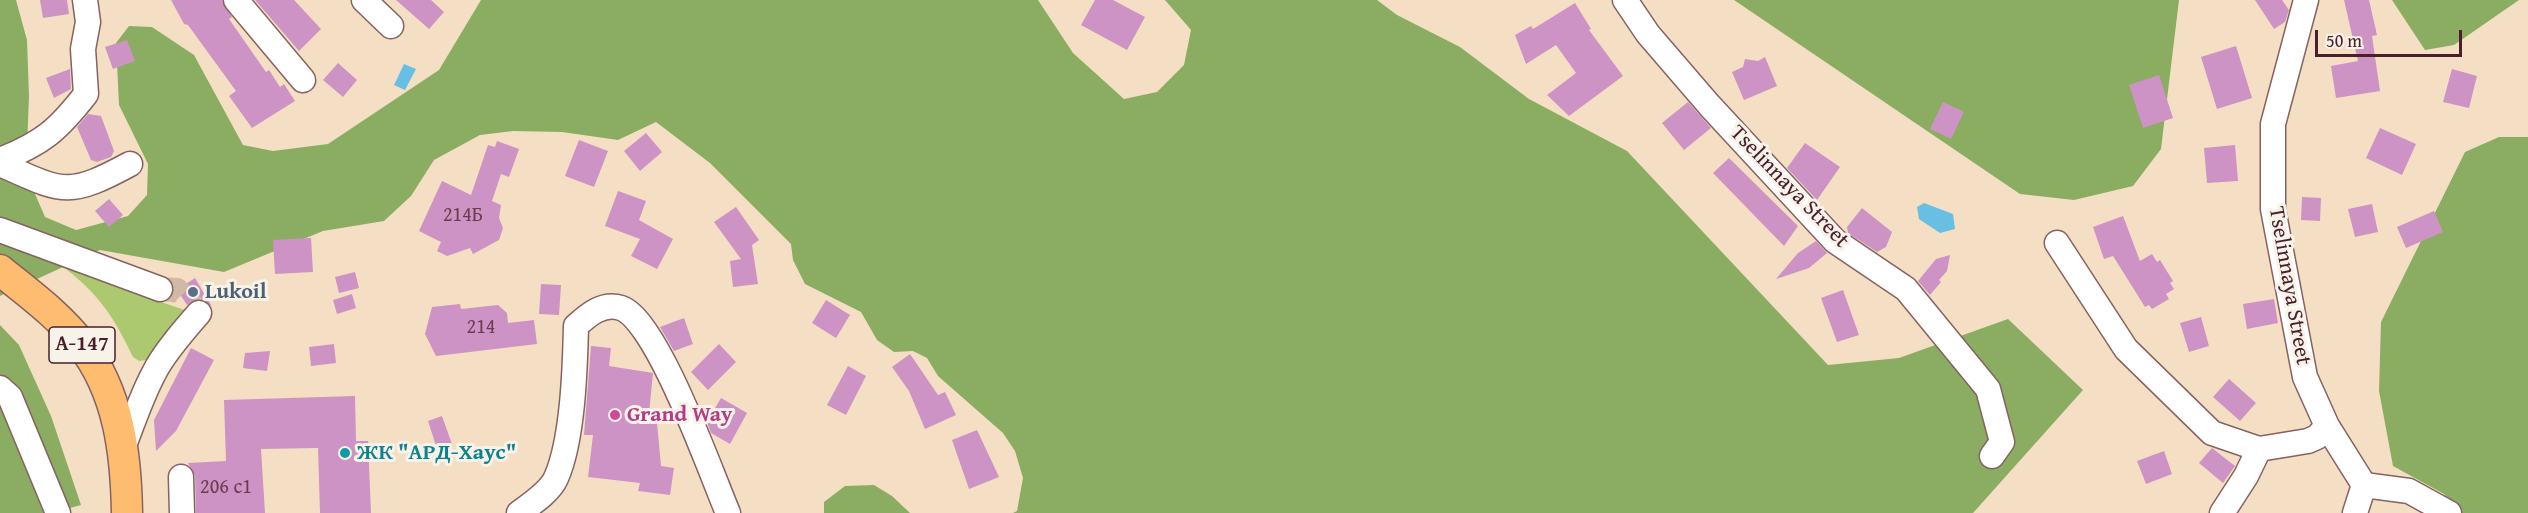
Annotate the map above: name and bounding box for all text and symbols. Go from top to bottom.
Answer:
scale bar [2318,18,2465,56]
text: 50 m [2326,27,2362,54]
street label: Tselinnaya Street [1724,120,1854,254]
house number: 214Б [443,204,483,228]
street label: Tselinnaya Street [2262,205,2316,367]
place label: Lukoil [205,279,266,305]
marker: Lukoil [186,285,200,299]
house number: 214 [467,316,495,340]
road number: А-147 [49,327,115,363]
place label: Grand Way [627,402,732,428]
marker: Grand Way [608,408,622,422]
place label: ЖК "АРД-Хаус" [357,440,516,466]
marker: ЖК "АРД-Хаус" [338,446,352,460]
house number: 206 с1 [200,476,252,500]

